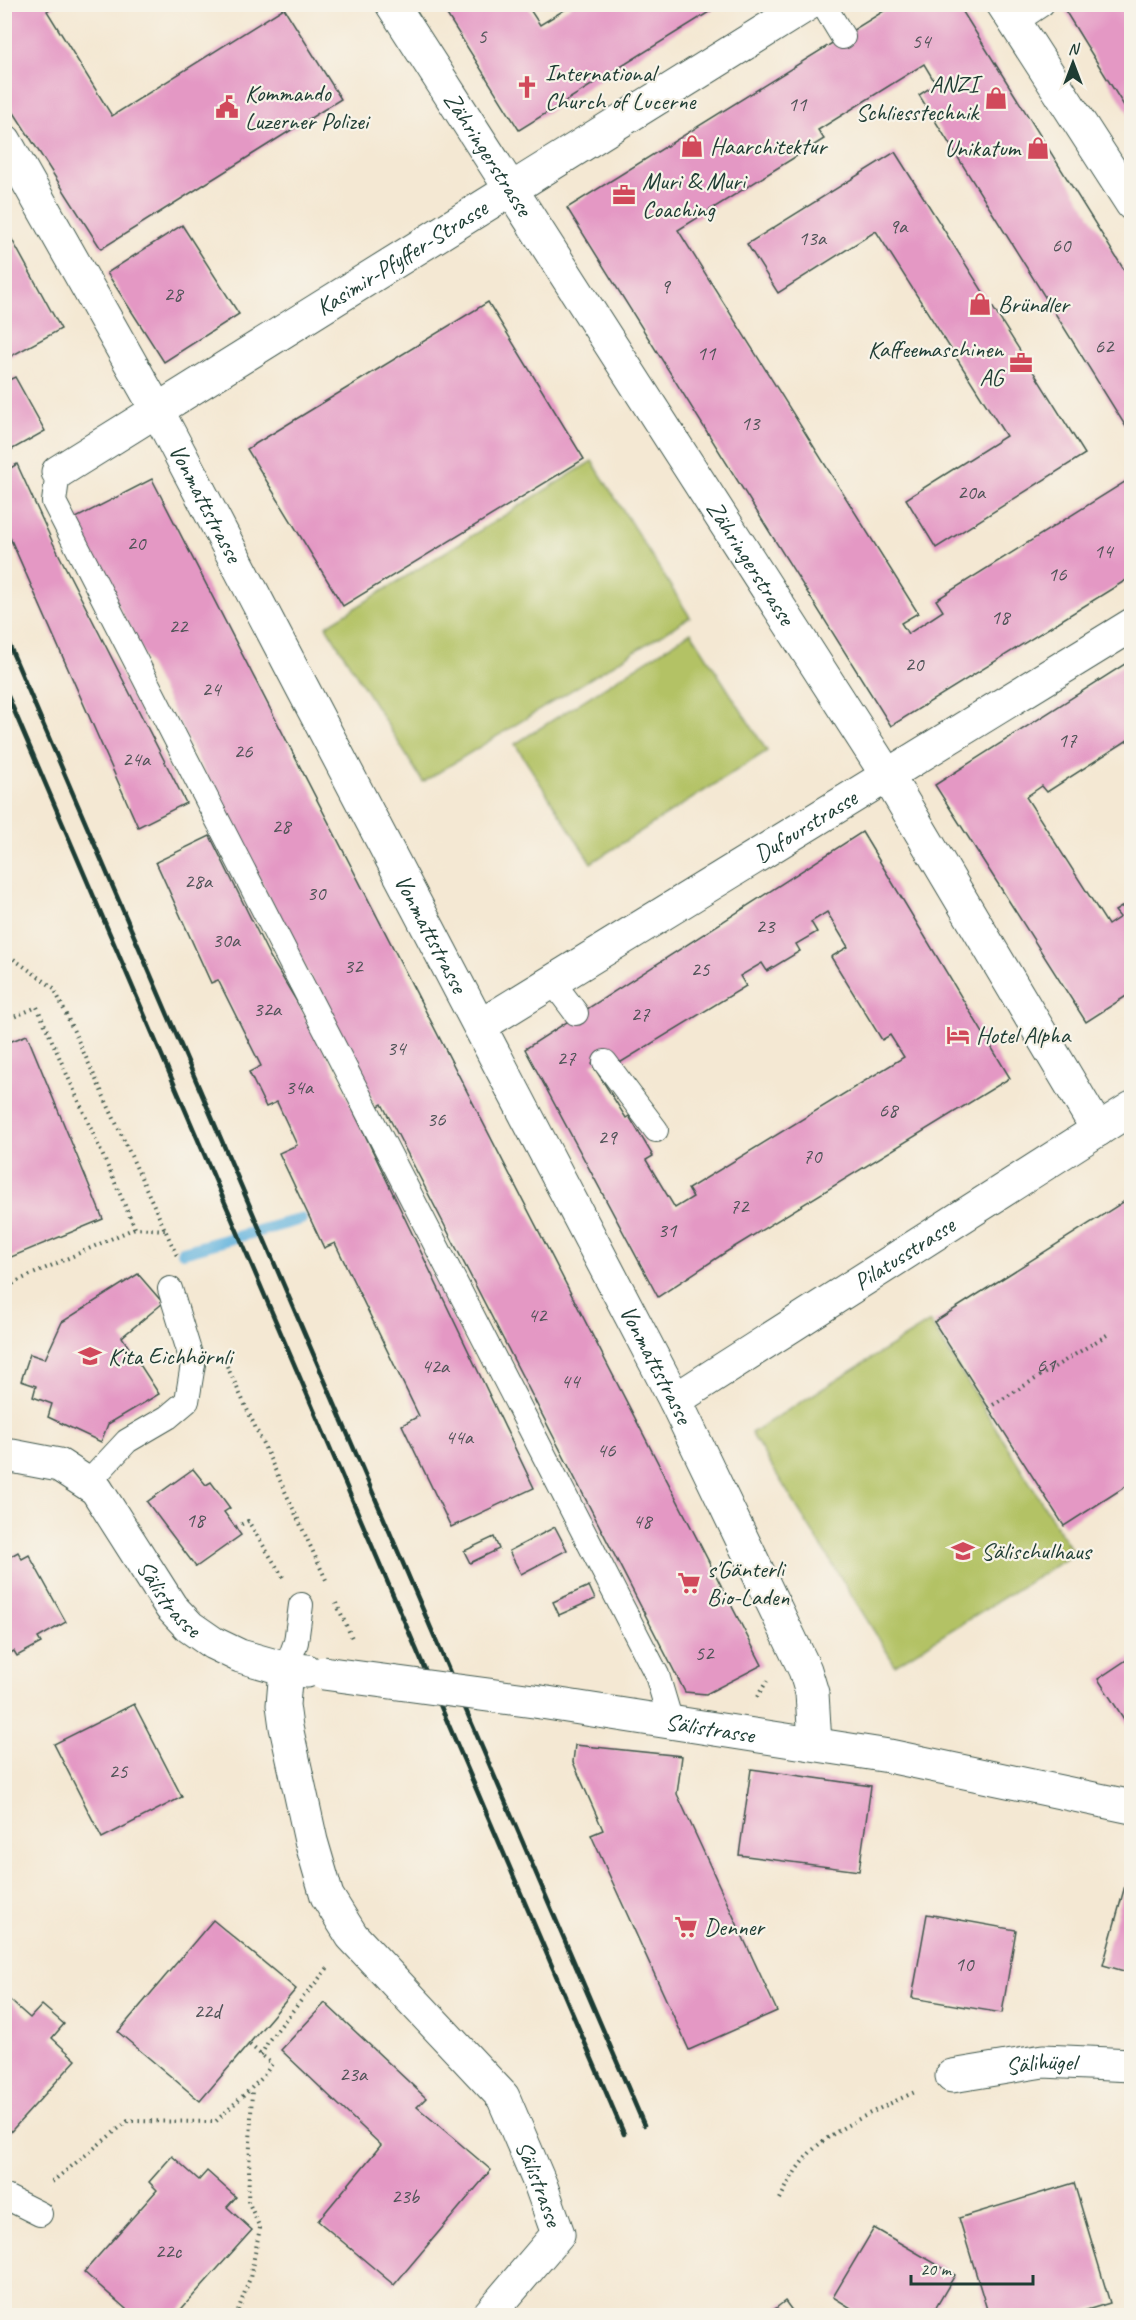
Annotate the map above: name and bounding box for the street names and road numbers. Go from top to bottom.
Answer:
street label: Zähringerstrasse [437,86,540,223]
street label: Kasimir-Pfyffer-Strasse [310,192,495,322]
street label: Vonmattstrasse [162,439,250,569]
street label: Zähringerstrasse [700,495,803,632]
street label: Dufourstrasse [748,782,864,869]
street label: Vonmattstrasse [388,869,475,1000]
street label: Pilatusstrasse [848,1209,962,1297]
street label: Vonmattstrasse [613,1300,700,1430]
street label: Sälistrasse [130,1554,208,1646]
street label: Sälistrasse [664,1707,759,1750]
street label: Sälihügel [1003,2045,1081,2082]
street label: Sälistrasse [508,2136,570,2232]

